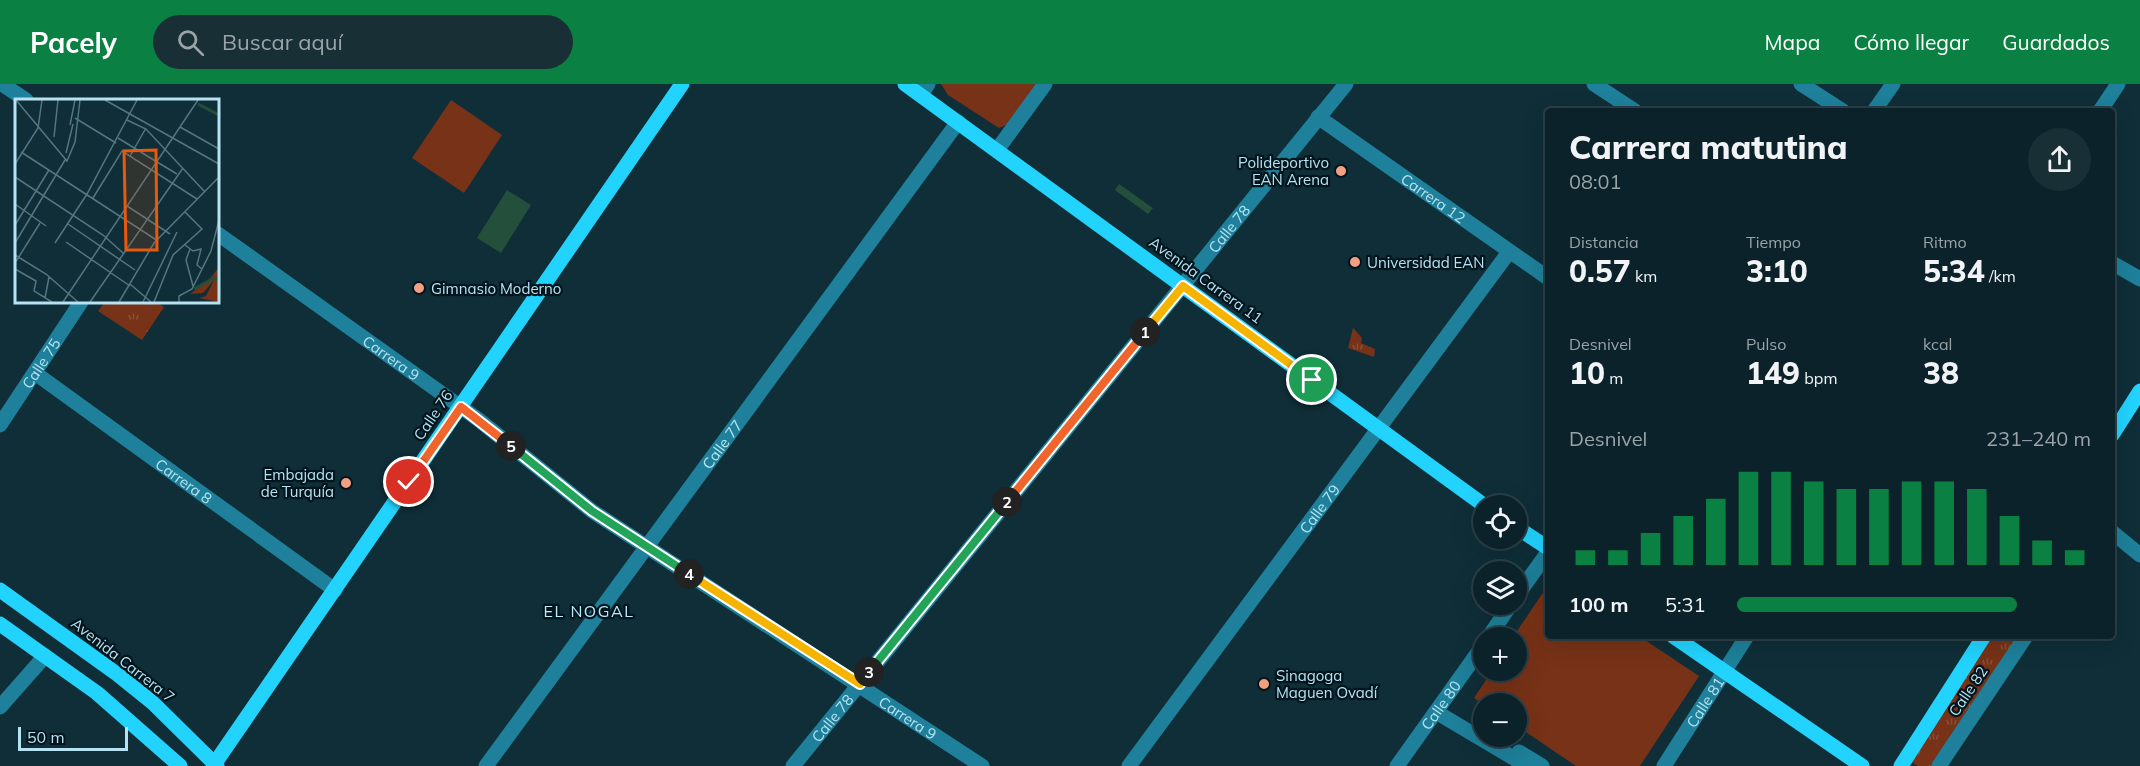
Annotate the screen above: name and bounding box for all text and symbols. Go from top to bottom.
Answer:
search box [153,15,573,69]
text: Pacely [30,25,117,60]
icon: search [174,26,207,59]
text: Buscar aquí [222,28,343,56]
text: Mapa [1765,29,1820,55]
text: Cómo llegar [1853,29,1969,55]
text: Guardados [2002,29,2110,55]
inset map [15,99,219,303]
text: Carrera matutina [1569,126,1848,167]
button: share [2028,128,2091,191]
place label: Polideportivo EAN Arena [1238,153,1329,189]
marker: Polideportivo EAN Arena [1334,164,1348,178]
street label: Carrera 12 [1398,169,1469,227]
text: 08:01 [1569,169,1622,194]
street label: Calle 78 [1204,201,1254,256]
text: Distancia [1569,232,1639,252]
text: Tiempo [1746,232,1801,252]
text: Ritmo [1923,232,1967,252]
street label: Avenida Carrera 11 [1146,233,1266,327]
text: 0.57 [1569,252,1631,290]
text: 3:10 [1746,252,1808,290]
text: 5:34 [1923,252,1985,290]
place label: Universidad EAN [1367,253,1484,272]
marker: Universidad EAN [1348,255,1362,269]
text: km [1631,266,1657,286]
text: /km [1985,266,2016,286]
place label: Gimnasio Moderno [431,279,561,298]
marker: Gimnasio Moderno [412,281,426,295]
pin: 1 [1130,317,1160,347]
text: 1 [1140,322,1150,342]
street label: Carrera 9 [359,331,424,384]
street label: Calle 75 [17,334,64,392]
text: Desnivel [1569,334,1632,354]
text: Pulso [1746,334,1786,354]
text: kcal [1923,334,1952,354]
pin [1286,354,1337,405]
text: 10 [1569,354,1605,392]
text: 149 [1746,354,1800,392]
text: 38 [1923,354,1959,392]
icon: arrive [1295,363,1328,396]
text: m [1605,368,1623,388]
text: bpm [1800,368,1837,388]
street label: Calle 76 [409,386,457,444]
street label: Calle 77 [698,416,746,473]
text: Desnivel [1569,426,1647,451]
text: 231–240 m [1986,426,2091,451]
pin: 5 [496,431,526,461]
text: 5 [506,436,516,456]
street label: Carrera 8 [152,454,216,508]
pin [383,456,434,507]
place label: Embajada de Turquía [261,465,334,501]
icon: check [392,465,425,498]
marker: Embajada de Turquía [339,476,353,490]
street label: Calle 79 [1295,480,1344,537]
pin: 2 [992,487,1022,517]
text: 2 [1002,492,1012,512]
map controls [1473,495,1527,747]
button: locate [1473,495,1527,549]
pin: 4 [674,559,704,589]
button: layers [1473,561,1527,615]
text: 4 [684,564,694,584]
text: 100 m [1569,592,1628,617]
text: 5:31 [1665,592,1706,617]
district label: EL NOGAL [544,601,634,621]
street label: Avenida Carrera 7 [67,614,179,706]
button: + [1473,627,1527,681]
pin: 3 [854,657,884,687]
text: 3 [864,662,874,682]
street label: Calle 82 [1944,662,1992,720]
place label: Sinagoga Maguen Ovadí [1276,666,1379,702]
street label: Calle 81 [1682,673,1728,731]
street label: Calle 80 [1416,676,1465,733]
marker: Sinagoga Maguen Ovadí [1257,677,1271,691]
street label: Calle 78 [807,690,857,746]
street label: Carrera 9 [875,692,940,743]
button: − [1473,693,1527,747]
scale bar [18,724,128,752]
text: 50 m [27,727,64,747]

